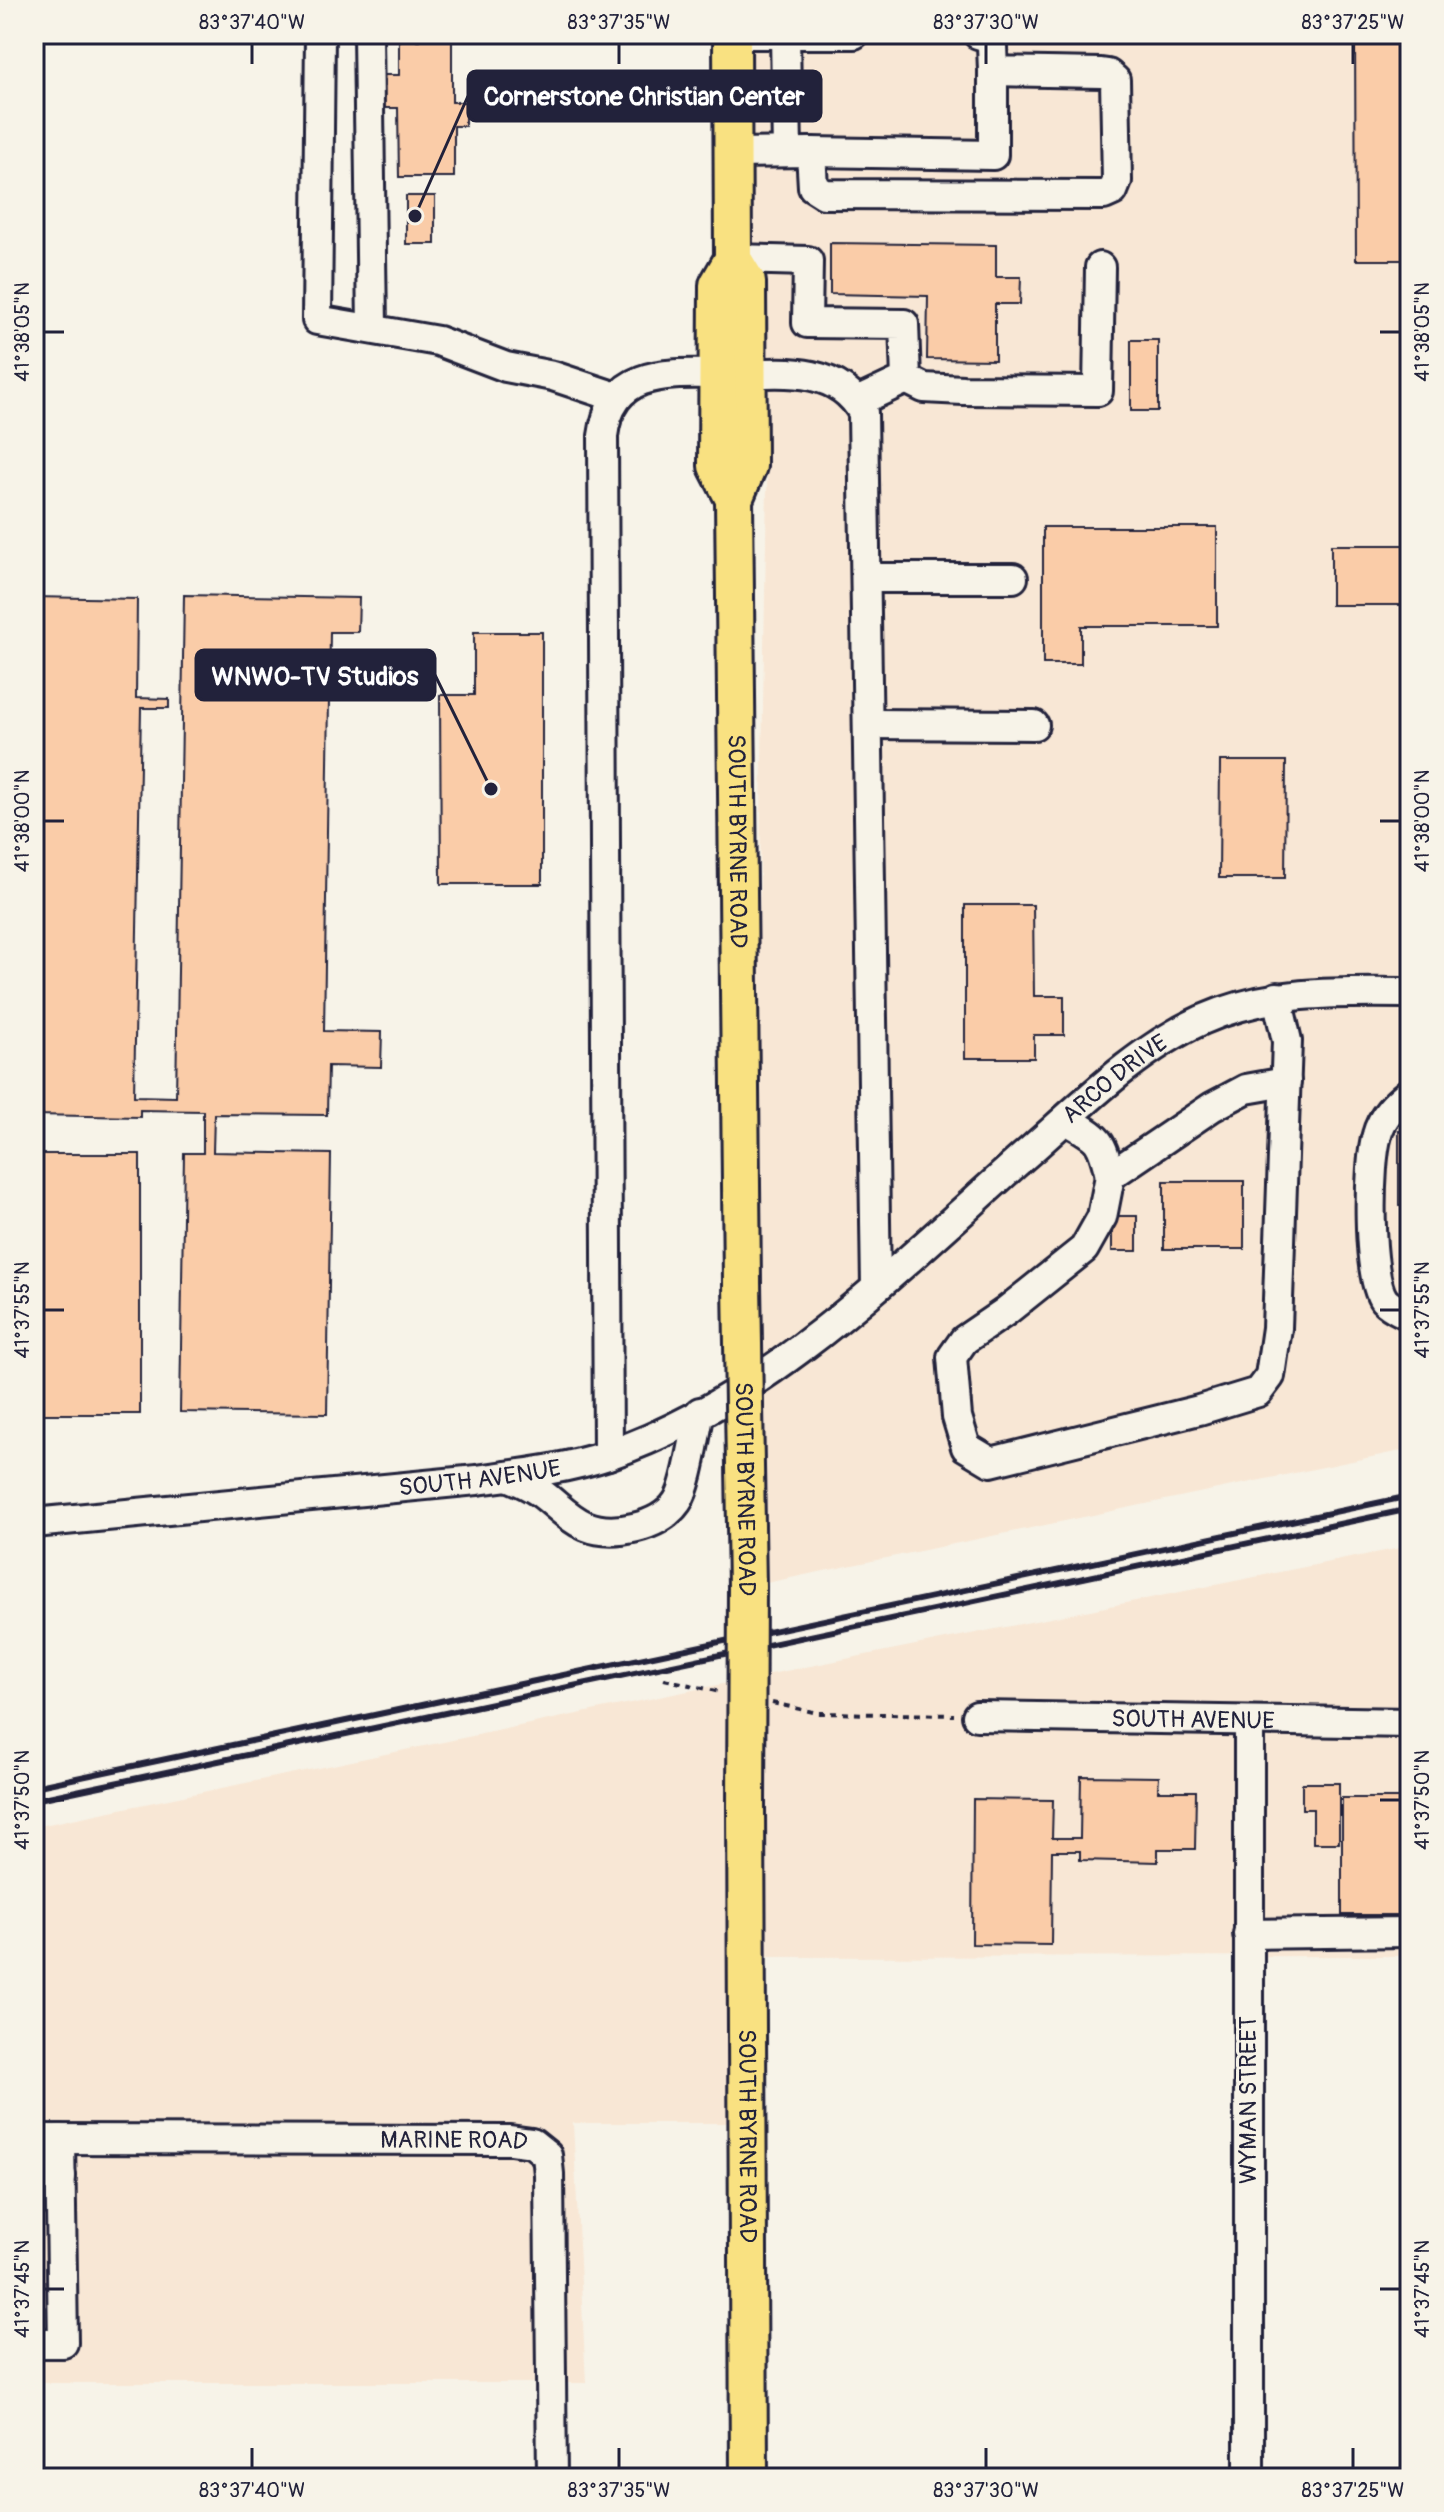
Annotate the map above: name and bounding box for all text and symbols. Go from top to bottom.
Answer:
text: 83°37'40"W [199,10,305,35]
text: 83°37'35"W [568,10,670,35]
text: 83°37'30"W [933,10,1039,35]
text: 83°37'25"W [1302,10,1404,35]
callout: Cornerstone Christian Center [468,71,821,121]
text: Cornerstone Christian Center [484,81,805,113]
text: 41°38'05"N [10,282,35,382]
text: 41°38'05"N [1410,282,1435,382]
callout: WNWO-TV Studios [196,650,435,700]
text: WNWO-TV Studios [212,661,419,693]
street label: SOUTH BYRNE ROAD [721,734,753,948]
text: 41°38'00"N [10,770,35,872]
text: 41°38'00"N [1410,770,1435,872]
street label: ARCO DRIVE [1056,1028,1173,1130]
text: 41°37'55"N [10,1261,35,1359]
text: 41°37'55"N [1410,1261,1435,1359]
street label: SOUTH BYRNE ROAD [729,1382,761,1596]
street label: SOUTH AVENUE [397,1454,563,1503]
street label: SOUTH AVENUE [1111,1704,1275,1736]
text: 41°37'50"N [10,1750,35,1850]
text: 41°37'50"N [1410,1750,1435,1850]
street label: WYMAN STREET [1234,2016,1263,2184]
street label: SOUTH BYRNE ROAD [732,2029,762,2243]
street label: MARINE ROAD [380,2126,529,2157]
text: 41°37'45"N [10,2240,35,2338]
text: 41°37'45"N [1410,2240,1435,2338]
text: 83°37'40"W [199,2478,305,2503]
text: 83°37'35"W [568,2478,670,2503]
text: 83°37'30"W [933,2478,1039,2503]
text: 83°37'25"W [1302,2478,1404,2503]

